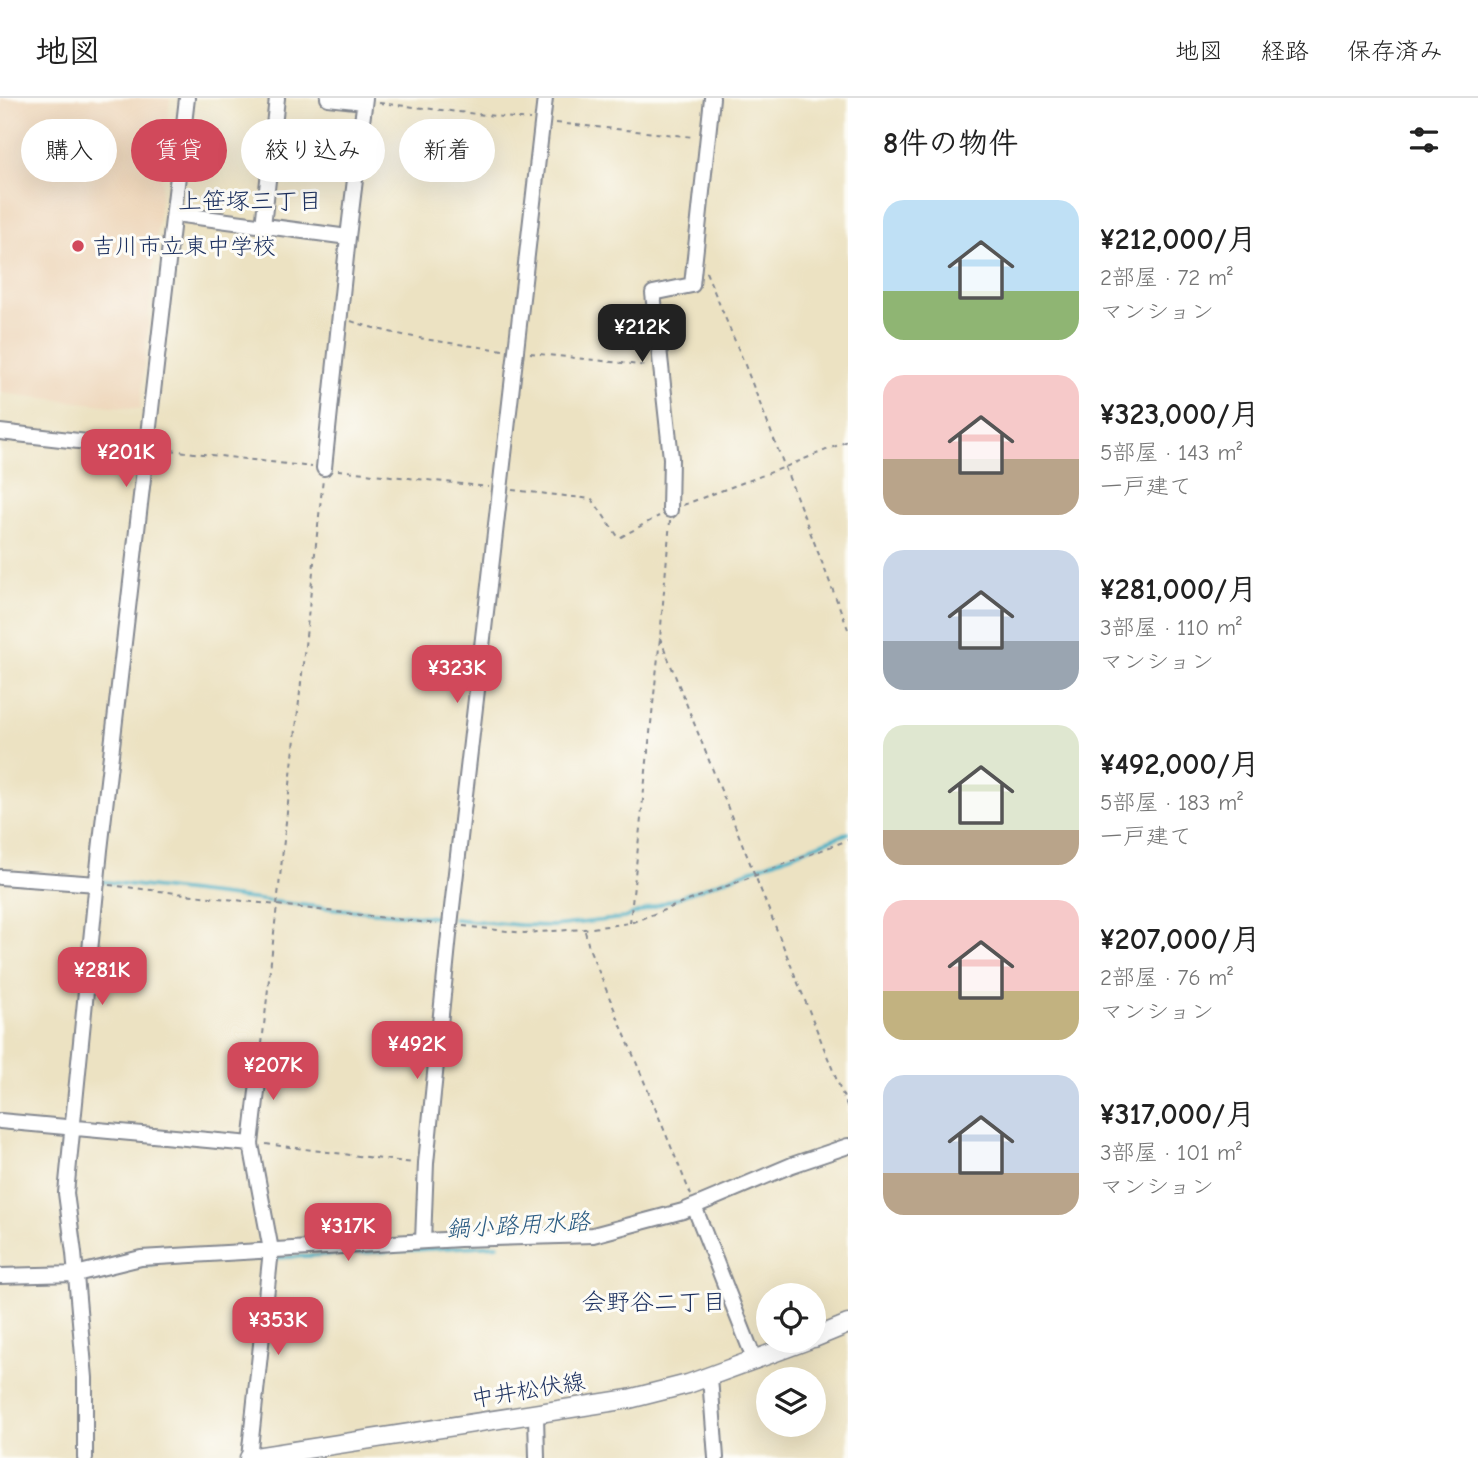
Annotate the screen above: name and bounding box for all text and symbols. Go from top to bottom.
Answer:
text: 地図 [35,32,101,70]
text: 地図 [1175,37,1223,65]
text: 経路 [1261,37,1309,65]
text: 保存済み [1347,37,1443,65]
chip: 購入 [21,119,117,182]
chip: 賃貸 [131,119,227,182]
chip: 絞り込み [241,119,385,182]
chip: 新着 [399,119,495,182]
icon: filters [1405,121,1443,159]
text: 8件の物件 [883,126,1018,161]
district label: 上笹塚三丁目 [178,187,322,215]
text: ¥212,000/月 [1100,222,1257,257]
icon: home [939,228,1023,312]
place label: 吉川市立東中学校 [92,233,276,260]
marker: 吉川市立東中学校 [70,238,86,254]
text: 2部屋 · 72 m² [1100,264,1233,291]
text: マンション [1100,298,1214,325]
pin: ¥212K [593,304,691,364]
text: ¥212K [614,313,670,340]
text: ¥323,000/月 [1100,397,1260,432]
icon: home [939,403,1023,487]
pin: ¥201K [77,430,175,489]
text: ¥201K [97,438,155,465]
text: 5部屋 · 143 m² [1100,439,1242,466]
text: 一戸建て [1100,473,1192,500]
text: ¥281,000/月 [1100,572,1257,607]
icon: home [939,578,1023,662]
text: 3部屋 · 110 m² [1100,614,1242,641]
pin: ¥323K [408,646,506,705]
text: マンション [1100,648,1214,675]
text: ¥323K [428,654,486,681]
text: ¥492,000/月 [1100,747,1260,782]
icon: home [939,753,1023,837]
text: 5部屋 · 183 m² [1100,789,1243,816]
text: 一戸建て [1100,823,1192,850]
text: ¥207,000/月 [1100,922,1261,957]
icon: home [939,928,1023,1012]
pin: ¥281K [53,948,151,1007]
text: ¥281K [74,956,130,983]
text: 2部屋 · 76 m² [1100,964,1233,991]
text: マンション [1100,998,1214,1025]
pin: ¥492K [368,1021,466,1081]
text: ¥492K [388,1030,446,1057]
pin: ¥207K [224,1042,322,1102]
text: ¥207K [243,1051,303,1078]
text: ¥317,000/月 [1100,1097,1255,1132]
icon: home [939,1103,1023,1187]
text: 3部屋 · 101 m² [1100,1139,1242,1166]
text: マンション [1100,1173,1214,1200]
pin: ¥317K [299,1204,397,1263]
water label: 鍋小路用水路 [445,1207,593,1243]
text: ¥317K [321,1212,376,1239]
map controls [756,1283,826,1437]
button: locate [756,1283,826,1353]
district label: 会野谷二丁目 [582,1288,726,1316]
pin: ¥353K [229,1298,327,1357]
text: ¥353K [248,1306,308,1333]
button: layers [756,1367,826,1437]
street label: 中井松伏線 [469,1368,587,1412]

